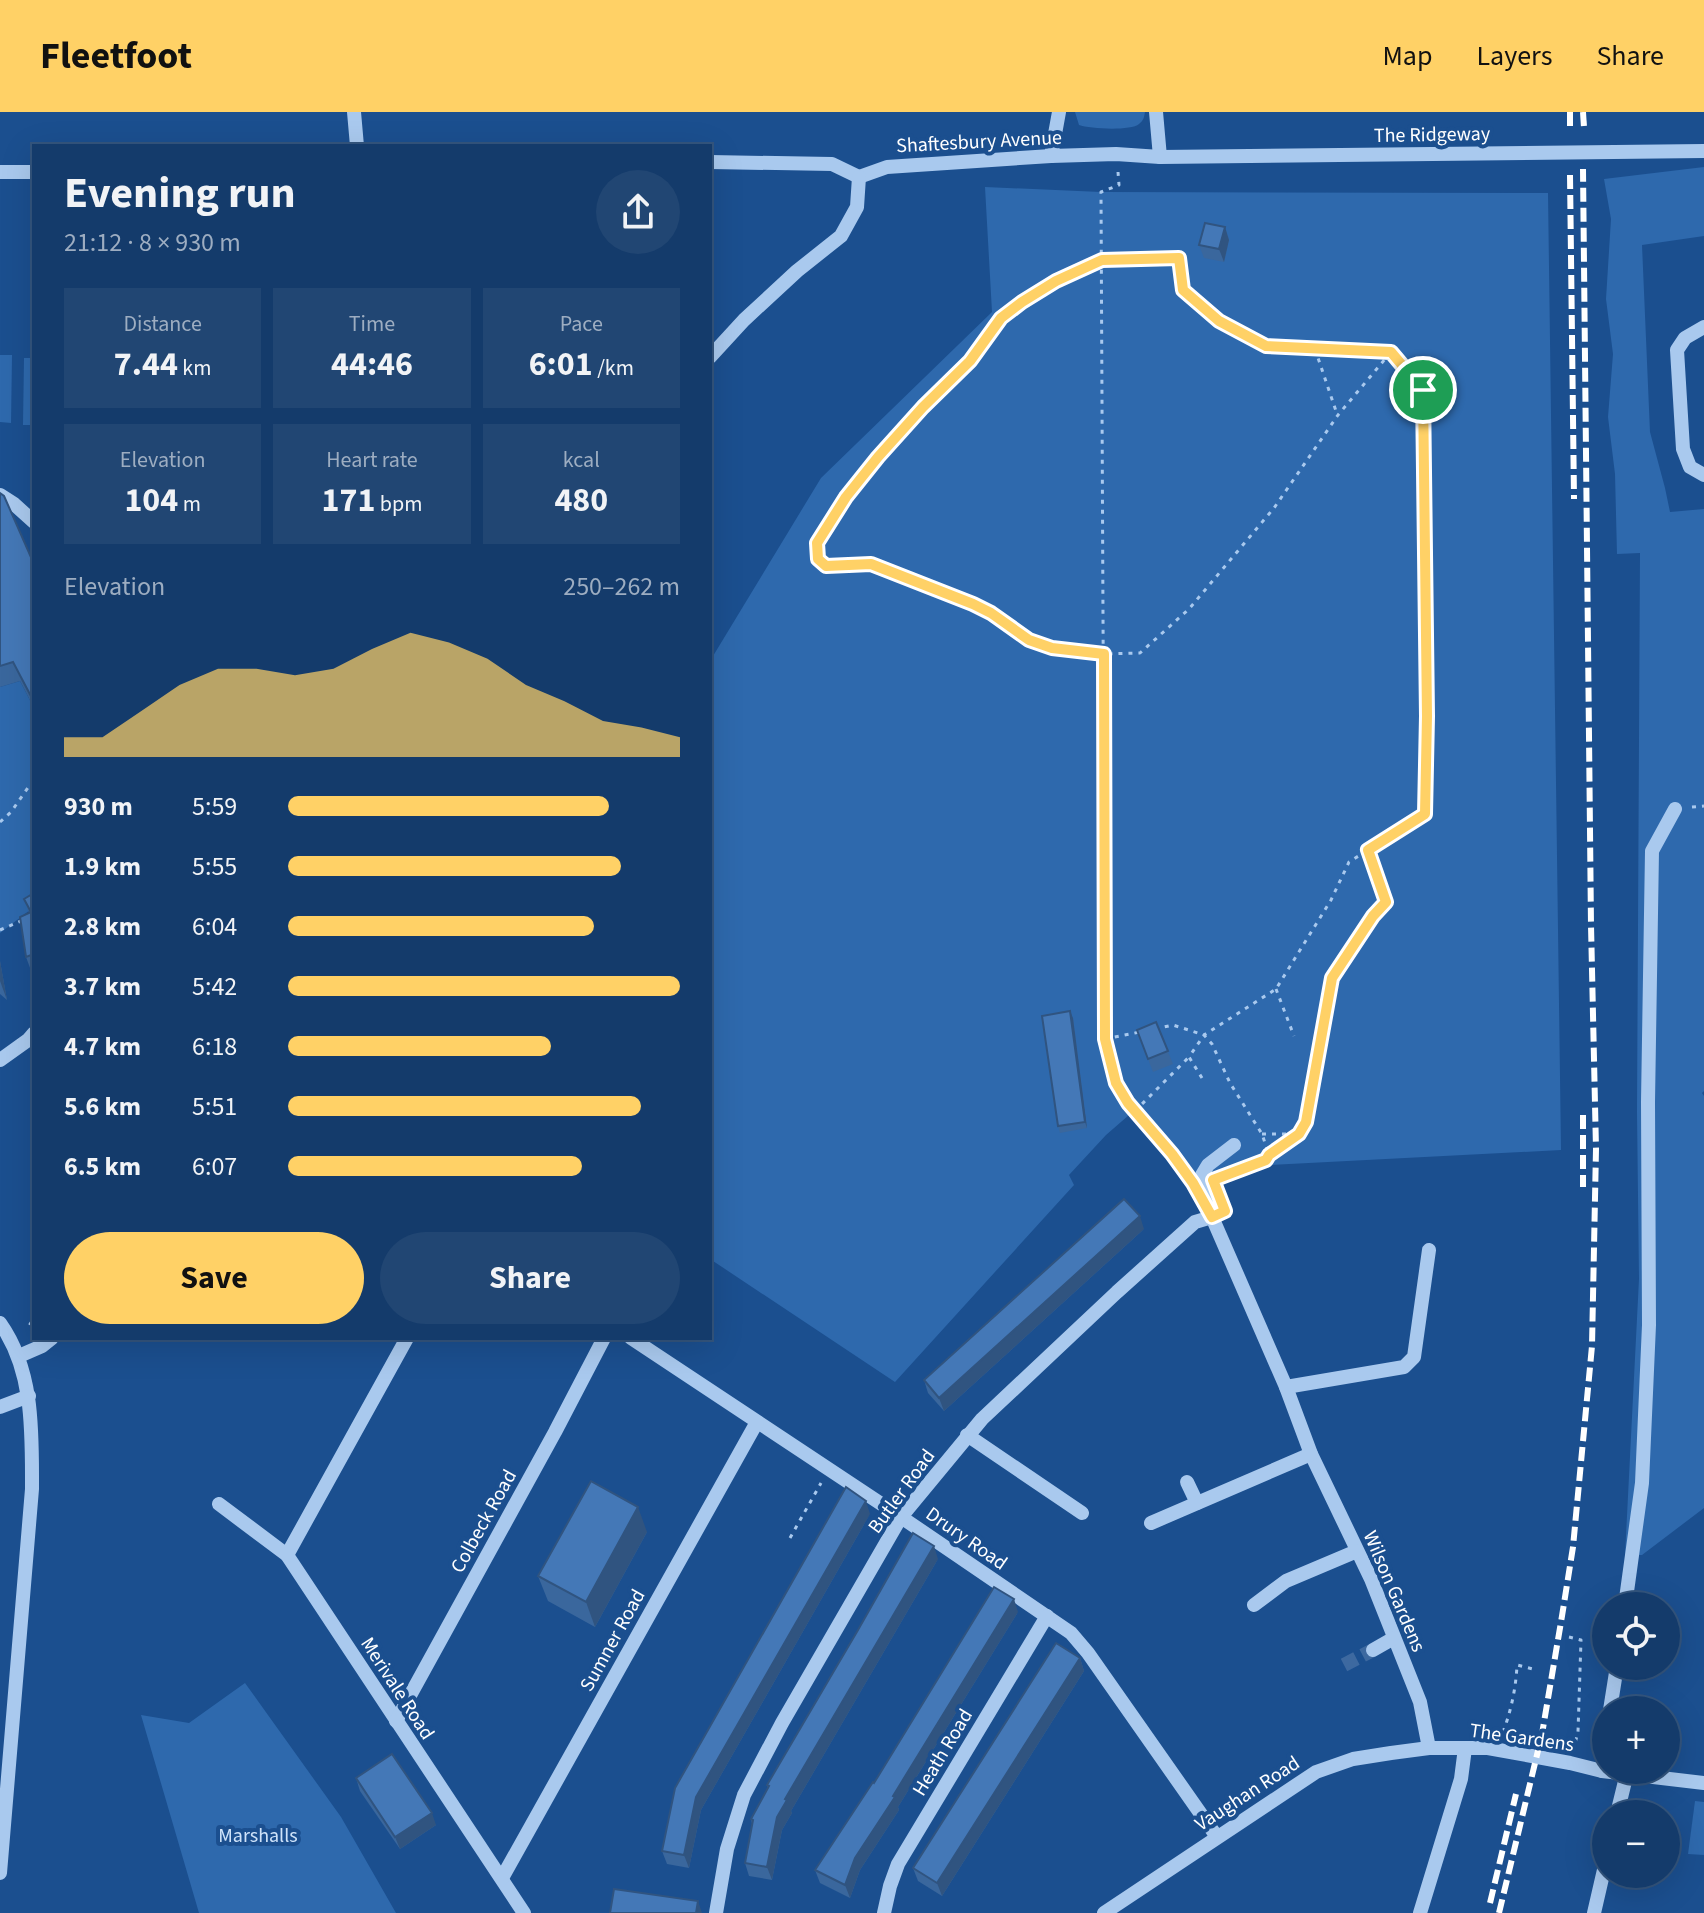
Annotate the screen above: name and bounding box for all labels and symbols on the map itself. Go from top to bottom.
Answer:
street label: The Ridgeway [1374,120,1491,150]
street label: Shaftesbury Avenue [895,124,1063,160]
pin [1389,356,1457,424]
street label: Butler Road [862,1444,942,1540]
street label: Colbeck Road [444,1465,524,1578]
street label: Drury Road [920,1500,1013,1577]
street label: Wilson Gardens [1356,1526,1432,1656]
street label: Sumner Road [573,1584,652,1697]
street label: Merivale Road [353,1632,441,1745]
street label: Heath Road [906,1704,980,1801]
street label: The Gardens [1468,1717,1576,1759]
street label: Vaughan Road [1190,1749,1305,1838]
park label: Marshalls [218,1822,298,1850]

